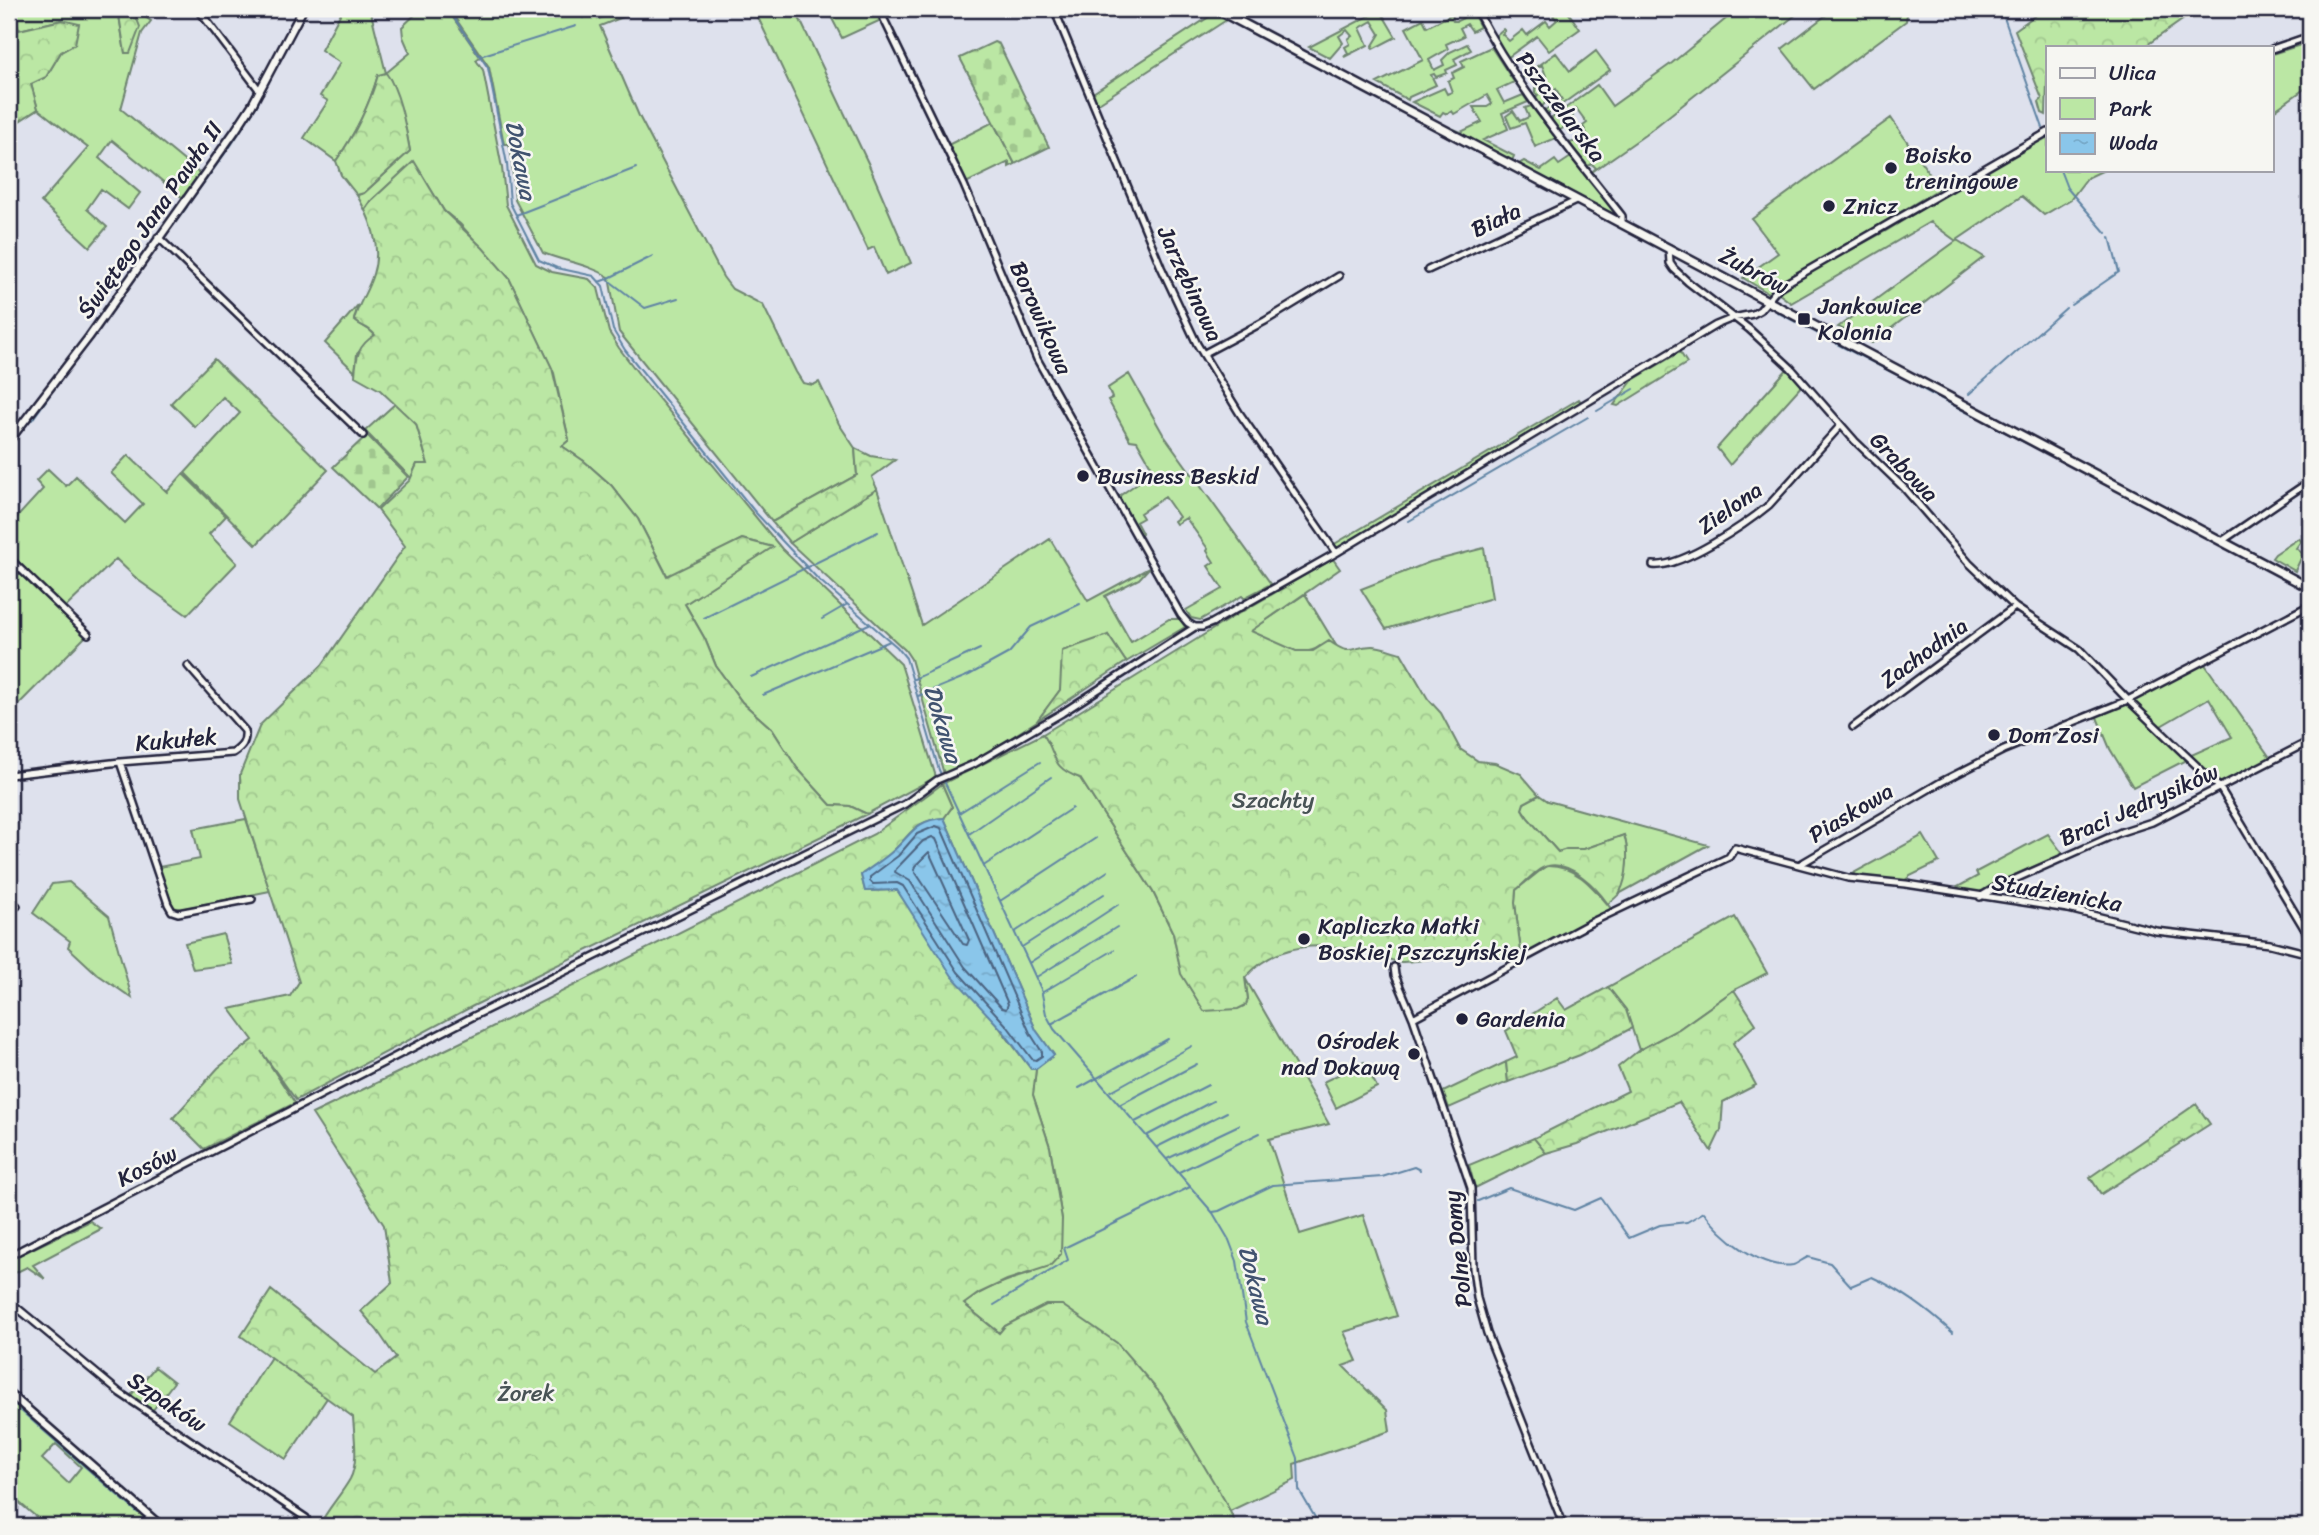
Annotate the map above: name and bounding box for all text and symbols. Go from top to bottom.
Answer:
street label: Pszczelarska [1505,42,1617,172]
legend [2046,46,2274,172]
text: Ulica [2109,54,2156,92]
text: Park [2109,90,2152,128]
street label: Świętego Jana Pawła II [66,112,234,328]
water label: Dokawa [493,117,550,205]
text: Woda [2109,124,2158,162]
place label: Boisko treningowe [1905,135,2018,202]
marker: Boisko treningowe [1883,160,1899,176]
place label: Znicz [1843,186,1898,227]
street label: Biała [1464,190,1528,249]
marker: Znicz [1821,198,1837,214]
street label: Jarzębinowa [1145,218,1235,349]
street label: Żubrów [1711,235,1797,307]
street label: Borowikowa [998,254,1084,382]
place label: Jankowice Kolonia [1817,286,1922,353]
marker: Jankowice Kolonia [1796,311,1812,327]
street label: Grabowa [1859,422,1949,513]
place label: Business Beskid [1097,456,1260,497]
marker: Business Beskid [1075,468,1091,484]
street label: Zielona [1689,470,1771,546]
street label: Zachodnia [1871,607,1977,699]
water label: Dokawa [911,680,975,770]
place label: Dom Zosi [2008,715,2100,756]
street label: Kukułek [134,716,218,764]
marker: Dom Zosi [1986,727,2002,743]
street label: Braci Jędrysików [2053,751,2226,858]
street label: Piaskowa [1800,771,1902,855]
park label: Szachty [1232,780,1314,821]
street label: Studzienicka [1989,861,2126,925]
place label: Kapliczka Matki Boskiej Pszczyńskiej [1318,906,1527,973]
marker: Kapliczka Matki Boskiej Pszczyńskiej [1296,931,1312,947]
place label: Gardenia [1476,999,1566,1040]
marker: Gardenia [1454,1011,1470,1027]
place label: Ośrodek nad Dokawą [1281,1021,1400,1088]
marker: Ośrodek nad Dokawą [1406,1046,1422,1062]
street label: Kosów [109,1133,185,1199]
street label: Polne Domy [1431,1189,1485,1309]
water label: Dokawa [1226,1241,1287,1331]
street label: Szpaków [119,1360,216,1444]
park label: Żorek [497,1373,555,1414]

